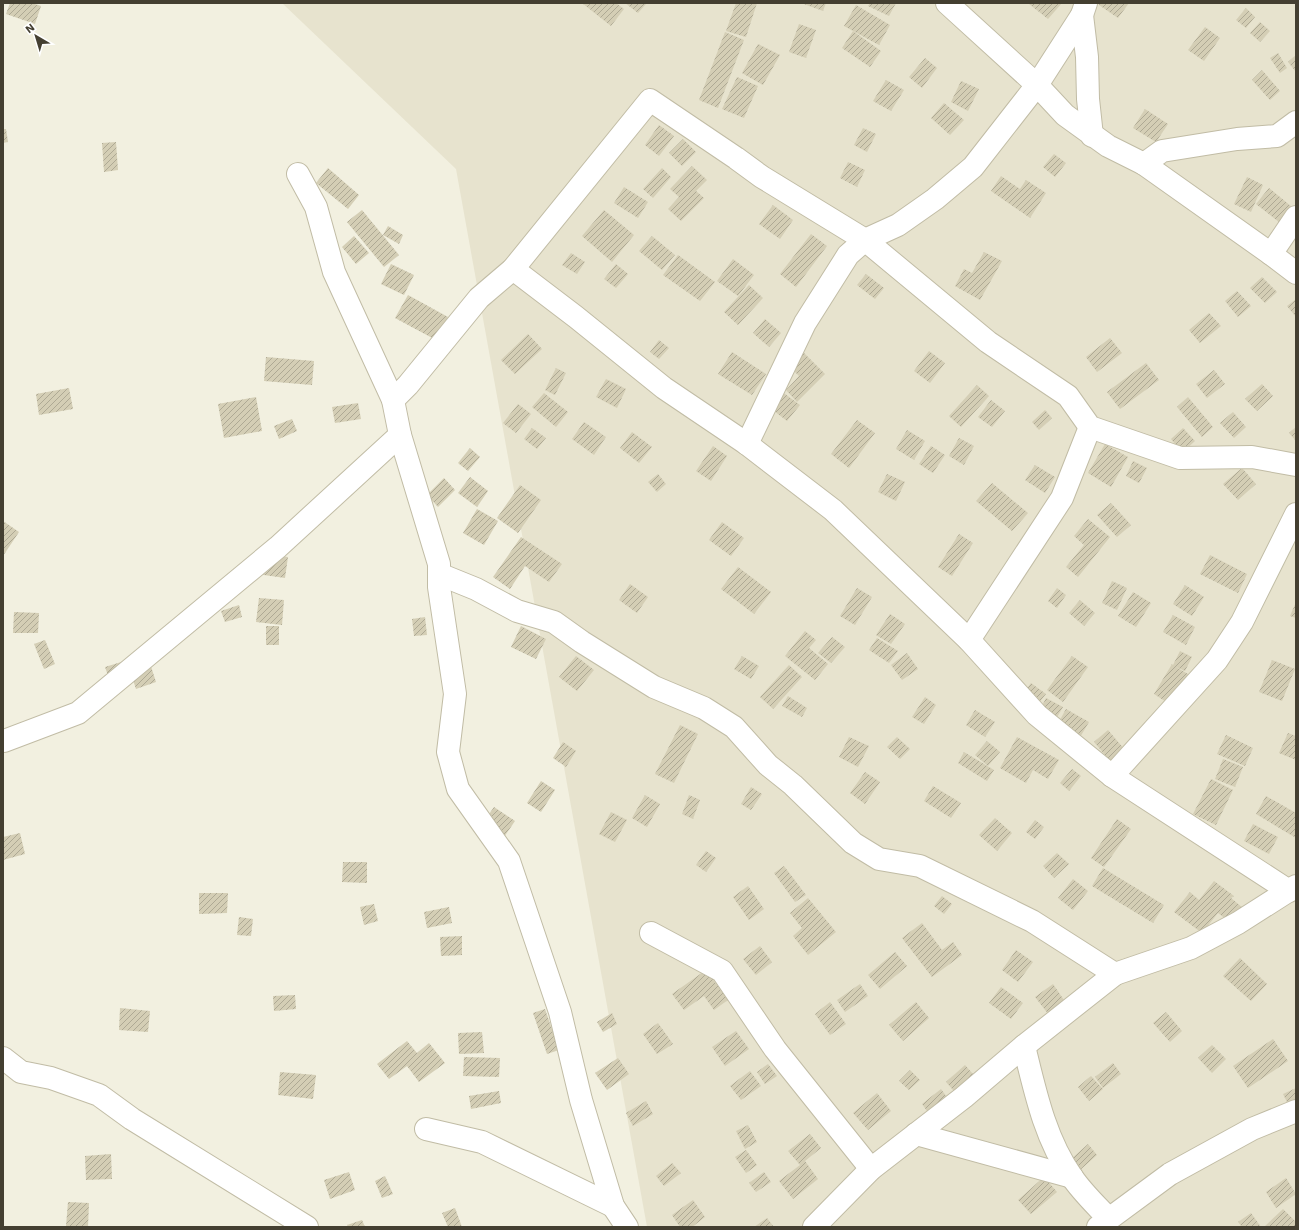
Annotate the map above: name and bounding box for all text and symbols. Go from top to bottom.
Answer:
north arrow [16,16,56,56]
text: N [23,21,37,36]

